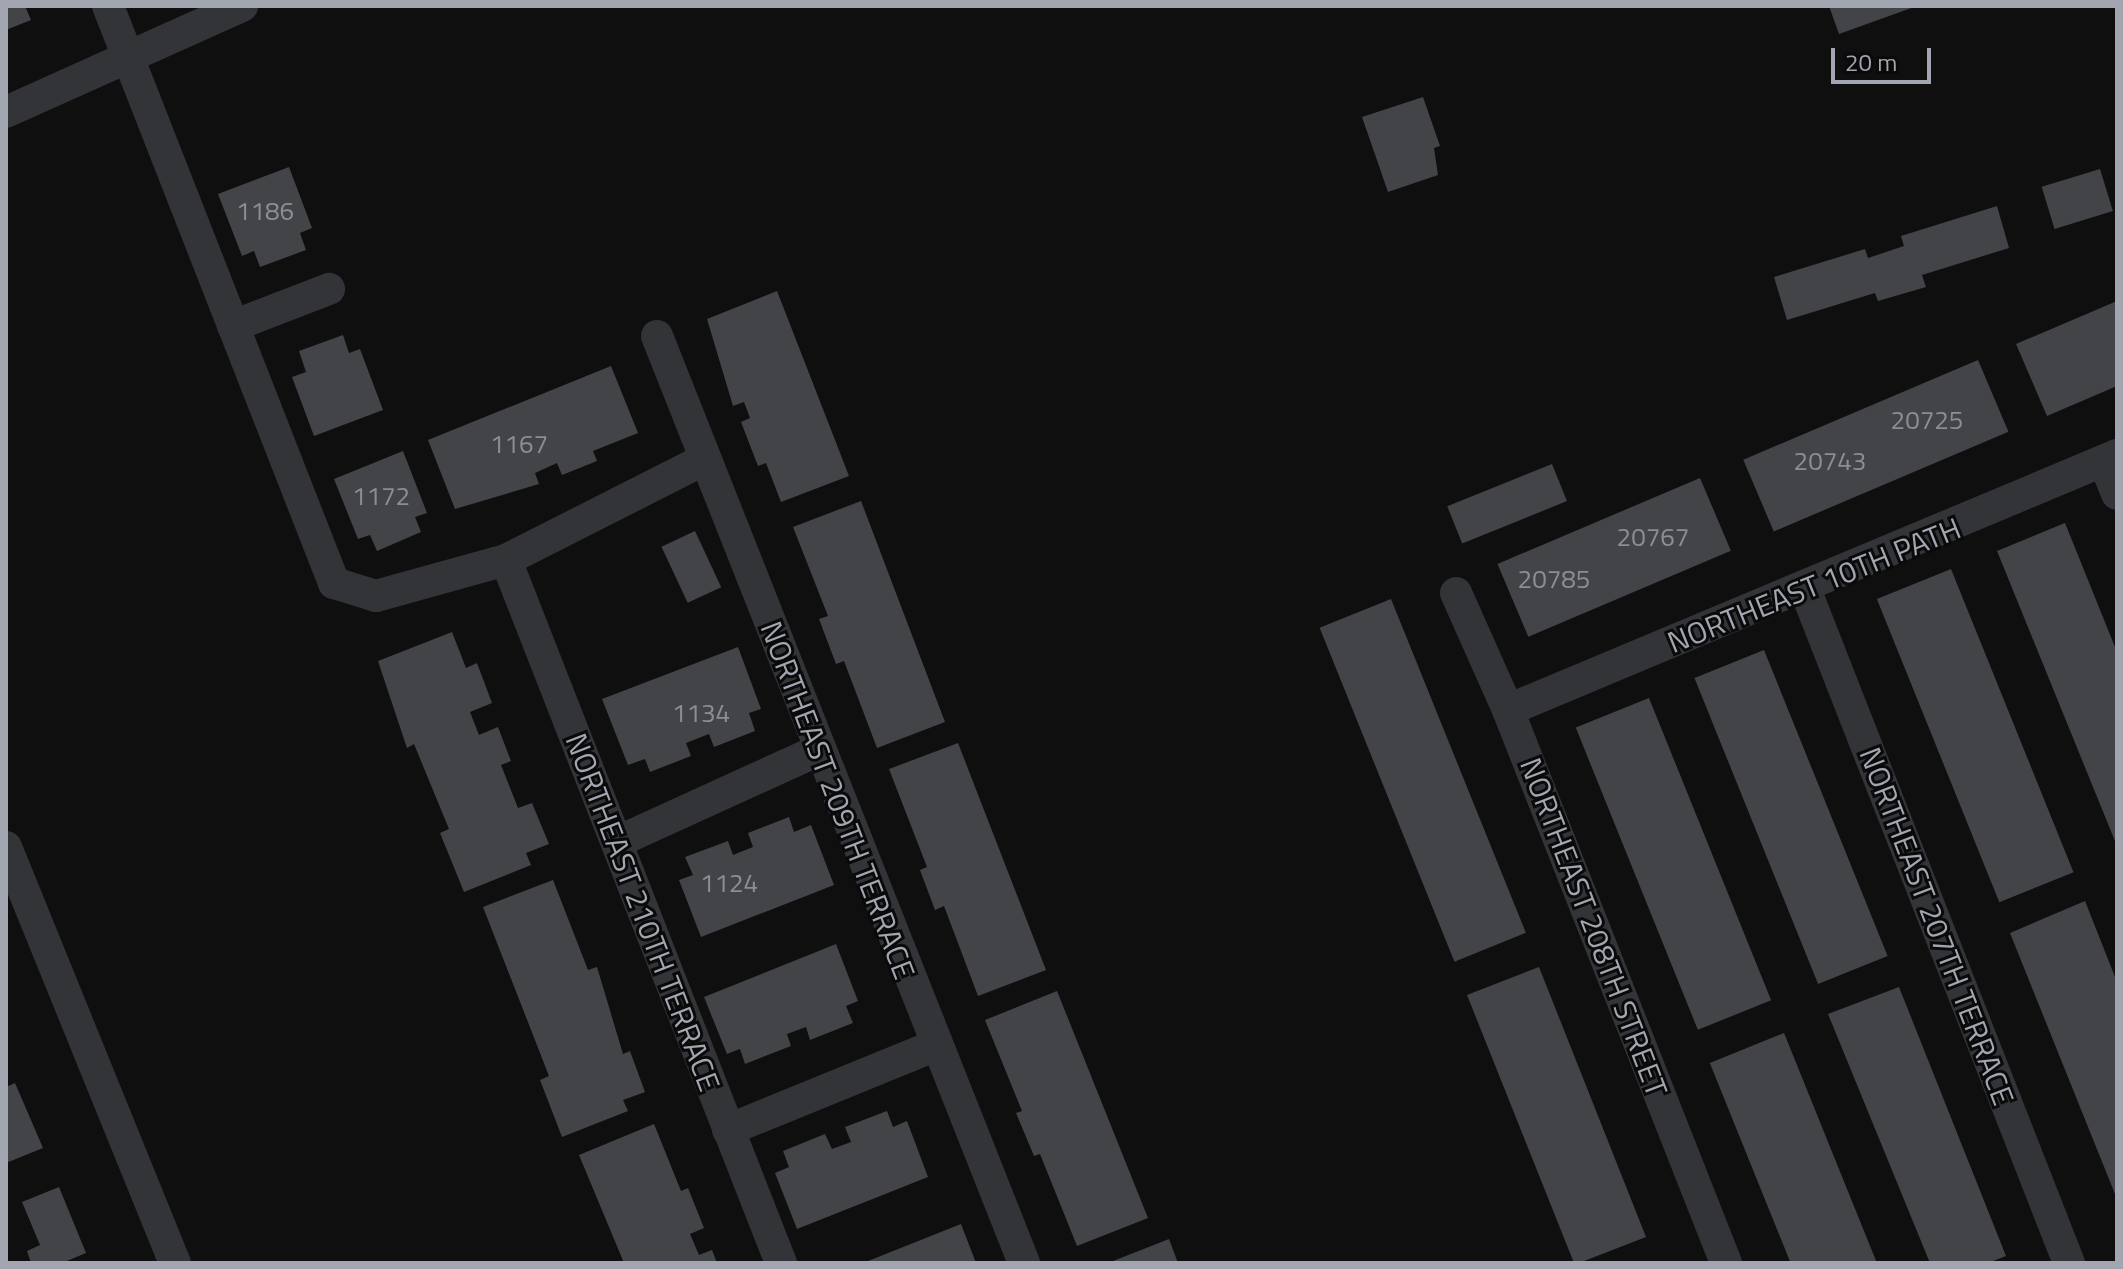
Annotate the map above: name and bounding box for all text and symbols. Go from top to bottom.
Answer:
scale bar [1835,32,1935,82]
text: 20 m [1845,44,1897,80]
house number: 1186 [236,195,294,227]
house number: 20725 [1891,404,1963,436]
house number: 1167 [490,428,548,460]
house number: 20743 [1794,445,1866,477]
house number: 1172 [352,480,410,512]
street label: NORTHEAST 10TH PATH [1662,510,1966,660]
house number: 20767 [1617,521,1689,553]
house number: 20785 [1518,563,1590,595]
street label: NORTHEAST 209TH TERRACE [753,616,923,984]
house number: 1134 [672,697,730,729]
street label: NORTHEAST 210TH TERRACE [558,728,728,1096]
street label: NORTHEAST 207TH TERRACE [1852,742,2022,1110]
street label: NORTHEAST 208TH STREET [1513,753,1675,1101]
house number: 1124 [700,867,758,899]

